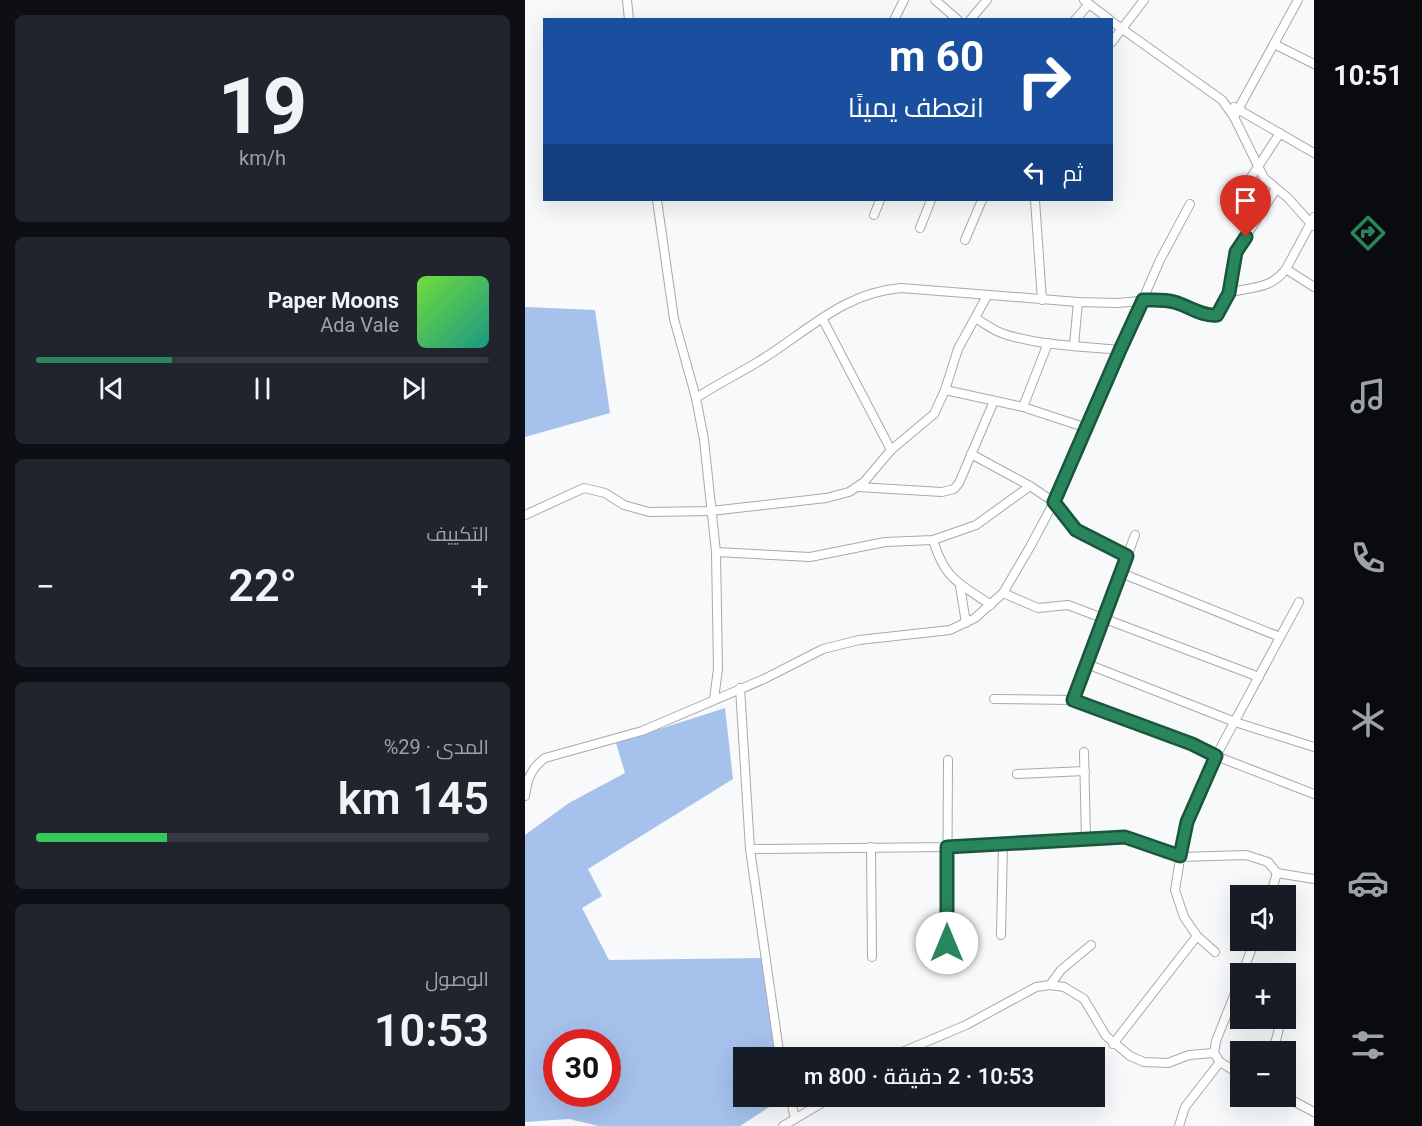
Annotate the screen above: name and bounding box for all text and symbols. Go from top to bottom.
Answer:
text: 60 m [889,32,984,81]
icon: right [1005,42,1083,120]
text: 10:51 [1333,60,1403,92]
text: 19 [218,61,307,152]
text: انعطف يمينًا [848,92,984,124]
text: km/h [239,146,286,170]
icon: left [1018,156,1051,189]
text: ثم [1063,161,1083,186]
pin [1220,175,1271,237]
icon: arrive [1229,184,1262,217]
icon: directions [1347,212,1389,254]
text: Paper Moons [268,288,399,313]
text: Ada Vale [320,313,399,337]
icon: previous [95,372,128,405]
icon: pause [246,372,279,405]
icon: next [397,372,430,405]
icon: music [1347,375,1389,417]
text: التكييف [426,522,489,546]
icon: phone [1347,537,1389,579]
text: 22° [228,559,297,612]
text: − [36,567,55,606]
text: + [470,567,489,606]
icon: climate [1347,699,1389,741]
text: المدى · 29% [384,735,489,759]
text: 145 km [338,772,489,825]
icon: car [1347,862,1389,904]
map controls [1230,885,1296,1107]
button: sound [1230,885,1296,951]
position arrow [915,911,979,975]
button: + [1230,963,1296,1029]
text: الوصول [425,967,489,991]
text: 10:53 [374,1004,489,1057]
icon: filters [1347,1024,1389,1066]
speed limit sign: 30 [543,1029,621,1107]
button: − [1230,1041,1296,1107]
text: 10:53 · 2 دقيقة · 800 m [804,1064,1034,1089]

